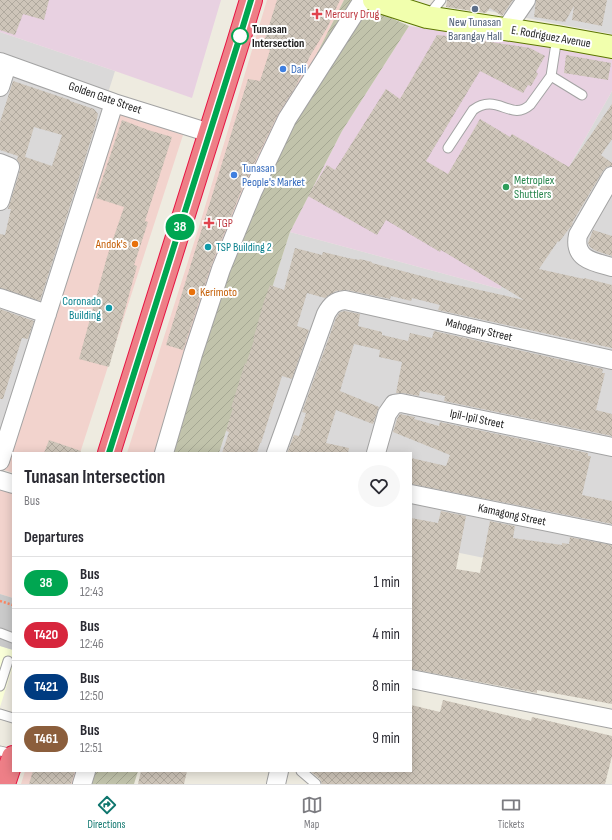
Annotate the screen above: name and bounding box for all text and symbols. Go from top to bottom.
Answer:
marker: New Tunasan Barangay Hall [470,4,480,14]
place label: Mercury Drug [325,7,379,22]
marker: Mercury Drug [312,9,322,19]
place label: New Tunasan Barangay Hall [448,15,502,44]
place label: Tunasan Intersection [252,22,304,51]
street label: E. Rodriguez Avenue [510,23,592,51]
marker: Tunasan Intersection [231,27,249,45]
place label: Dali [291,62,306,77]
marker: Dali [278,64,288,74]
street label: Golden Gate Street [67,78,144,118]
place label: Tunasan People's Market [242,161,305,190]
marker: Tunasan People's Market [229,170,239,180]
place label: Metroplex Shuttlers [514,173,555,202]
marker: Metroplex Shuttlers [501,182,511,192]
line badge: 38 [162,214,198,240]
place label: TGP [217,216,233,231]
text: 38 [174,218,186,235]
marker: TGP [204,218,214,228]
place label: Andok's [95,237,127,252]
marker: Andok's [130,239,140,249]
place label: TSP Building 2 [216,240,272,255]
marker: TSP Building 2 [203,242,213,252]
place label: Kerimoto [200,285,237,300]
marker: Kerimoto [187,287,197,297]
place label: Coronado Building [62,294,101,323]
marker: Coronado Building [104,303,114,313]
street label: Mahogany Street [444,315,514,345]
street label: Ipil-Ipil Street [448,406,506,432]
button: heart [358,465,400,507]
text: Tunasan Intersection [24,466,165,489]
text: Bus [24,493,40,509]
street label: Kamagong Street [477,500,548,530]
text: Departures [24,528,84,547]
text: Bus [80,565,99,584]
text: 1 min [374,573,400,592]
text: 38 [40,574,52,591]
text: 12:43 [80,584,103,600]
text: Bus [80,617,99,636]
text: 4 min [373,625,400,644]
text: T420 [34,626,58,643]
text: 12:46 [80,636,104,652]
text: Bus [80,669,99,688]
text: 8 min [372,677,400,696]
text: T421 [34,678,58,695]
text: 12:50 [80,688,104,704]
text: Bus [80,721,99,740]
text: 9 min [372,729,400,748]
text: T461 [34,730,58,747]
text: 12:51 [80,740,102,756]
tab: Directions [88,794,125,831]
tab: Map [301,794,323,831]
tab: Tickets [498,794,524,831]

